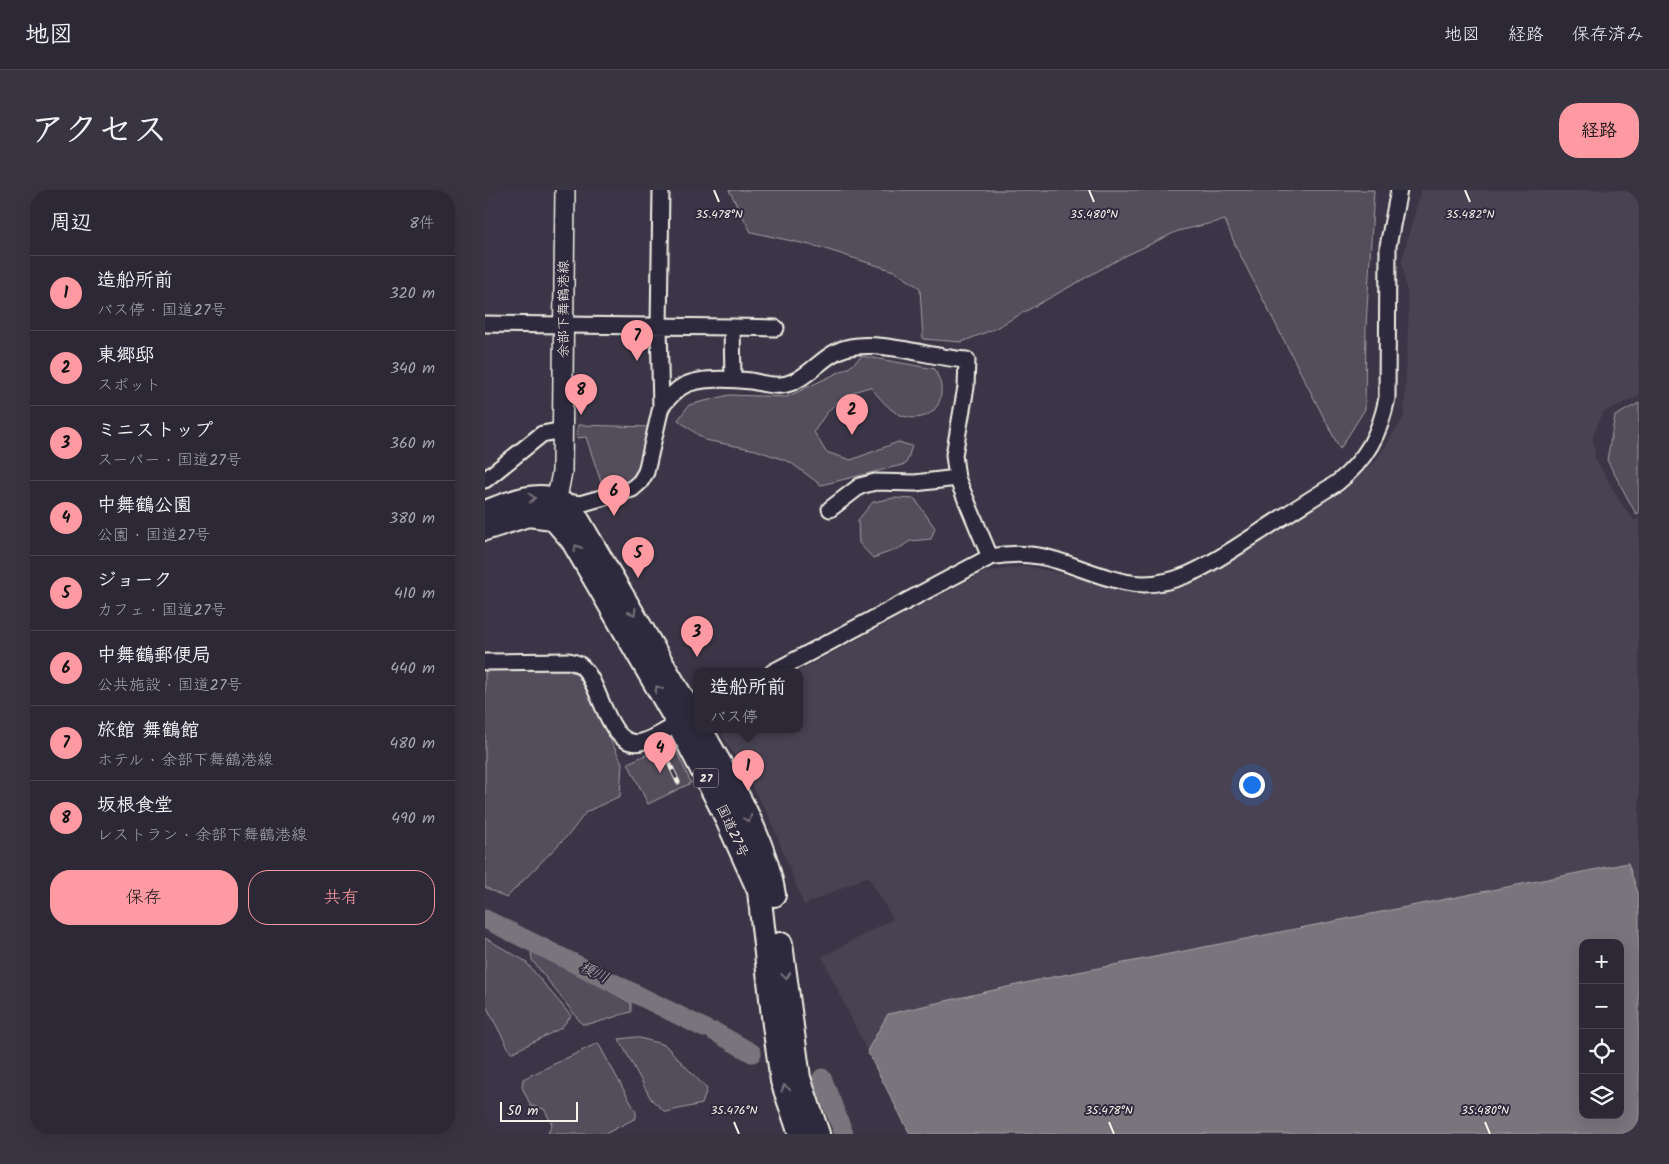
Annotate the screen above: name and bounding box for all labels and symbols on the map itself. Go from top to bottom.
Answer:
text: 35.478°N [695,205,743,224]
text: 35.480°N [1070,205,1118,224]
text: 35.482°N [1445,205,1495,224]
street label: 余部下舞鶴港線 [553,260,575,358]
pin: 7 [621,320,653,361]
pin: 8 [565,374,597,415]
pin: 2 [836,394,868,435]
pin: 6 [598,475,630,516]
one-way arrow [528,493,536,504]
pin: 5 [622,537,654,578]
one-way arrow [573,544,583,553]
one-way arrow [627,607,637,616]
pin: 3 [681,616,713,657]
one-way arrow [654,685,664,694]
pin: 4 [644,732,676,773]
pin: 1 [732,750,764,791]
road number: 27 [693,768,719,788]
your location [1239,772,1265,798]
street label: 国道27号 [710,801,754,861]
one-way arrow [742,814,753,823]
water label: 榎川 [575,956,613,990]
one-way arrow [780,972,790,981]
one-way arrow [780,1084,790,1092]
scale bar [500,1099,577,1122]
text: 35.476°N [710,1101,758,1120]
text: 35.478°N [1085,1101,1133,1120]
text: 35.480°N [1461,1101,1509,1120]

